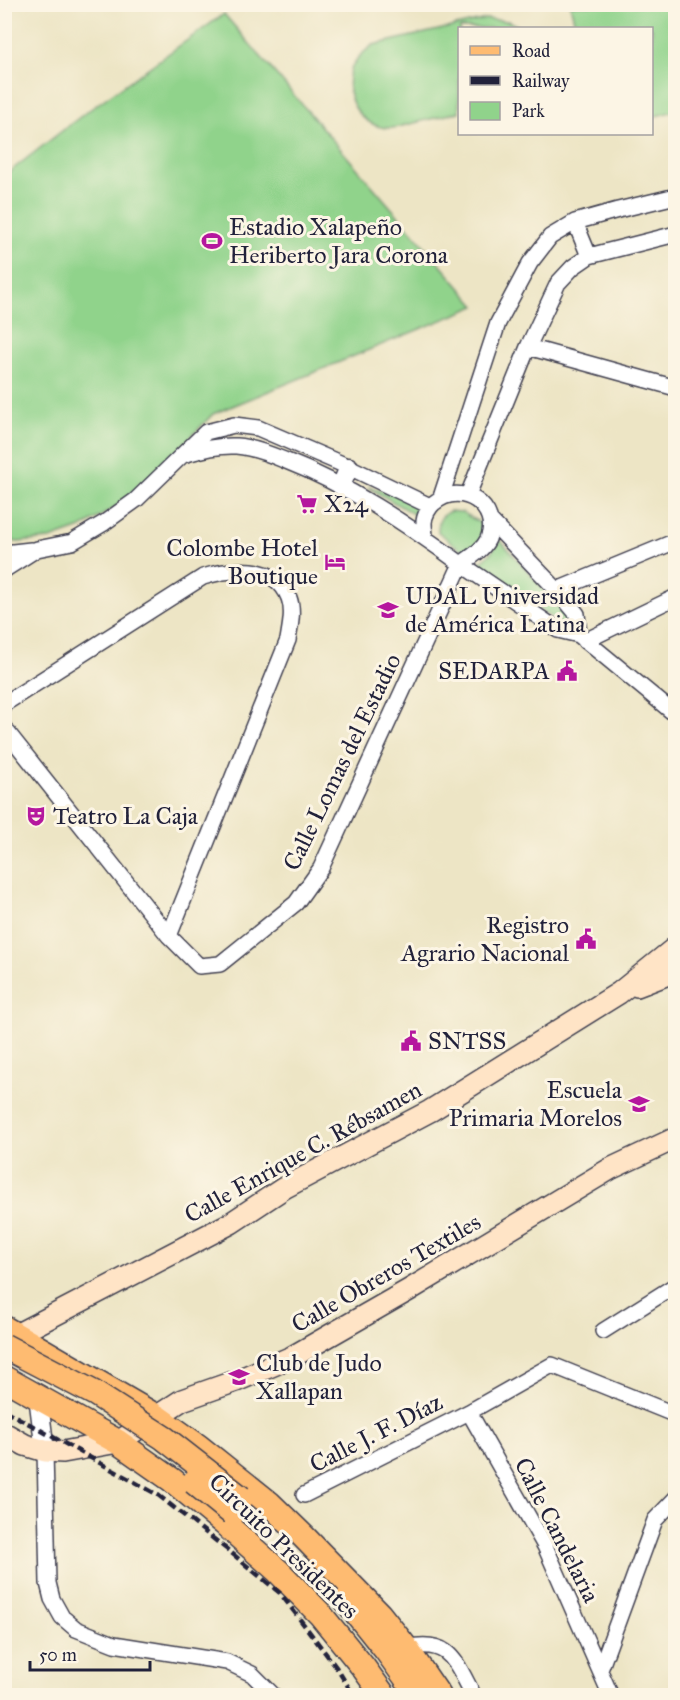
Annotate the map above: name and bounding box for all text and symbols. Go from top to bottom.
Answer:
legend [458,27,653,135]
text: Road [512,40,550,62]
text: Railway [512,70,570,92]
text: Park [512,100,545,122]
place label: Estadio Xalapeño Heriberto Jara Corona [229,212,449,270]
sports icon: Estadio Xalapeño Heriberto Jara Corona [200,229,224,253]
place label: X24 [324,489,368,519]
supermarket icon: X24 [295,492,319,516]
place label: Colombe Hotel Boutique [166,533,319,591]
hotel icon: Colombe Hotel Boutique [323,550,347,574]
place label: UDAL Universidad de América Latina [405,581,599,639]
school or university icon: UDAL Universidad de América Latina [376,598,400,622]
street label: Calle Lomas del Estadio [276,649,408,875]
place label: SEDARPA [438,656,550,686]
public building icon: SEDARPA [555,659,579,683]
place label: Teatro La Caja [53,801,199,831]
theatre icon: Teatro La Caja [24,804,48,828]
place label: Registro Agrario Nacional [400,910,570,968]
public building icon: Registro Agrario Nacional [574,927,598,951]
place label: SNTSS [428,1026,506,1056]
public building icon: SNTSS [399,1029,423,1053]
street label: Calle Enrique C. Rébsamen [179,1074,427,1230]
place label: Escuela Primaria Morelos [449,1075,623,1133]
school or university icon: Escuela Primaria Morelos [627,1092,651,1116]
street label: Calle Obreros Textiles [286,1207,486,1339]
place label: Club de Judo Xallapan [256,1348,382,1406]
school or university icon: Club de Judo Xallapan [227,1365,251,1389]
street label: Calle J. F. Díaz [305,1387,447,1479]
street label: Calle Candelaria [508,1453,607,1608]
street label: Circuito Presidentes [203,1467,365,1625]
scale bar [30,1634,150,1672]
text: 50 m [39,1644,77,1666]

